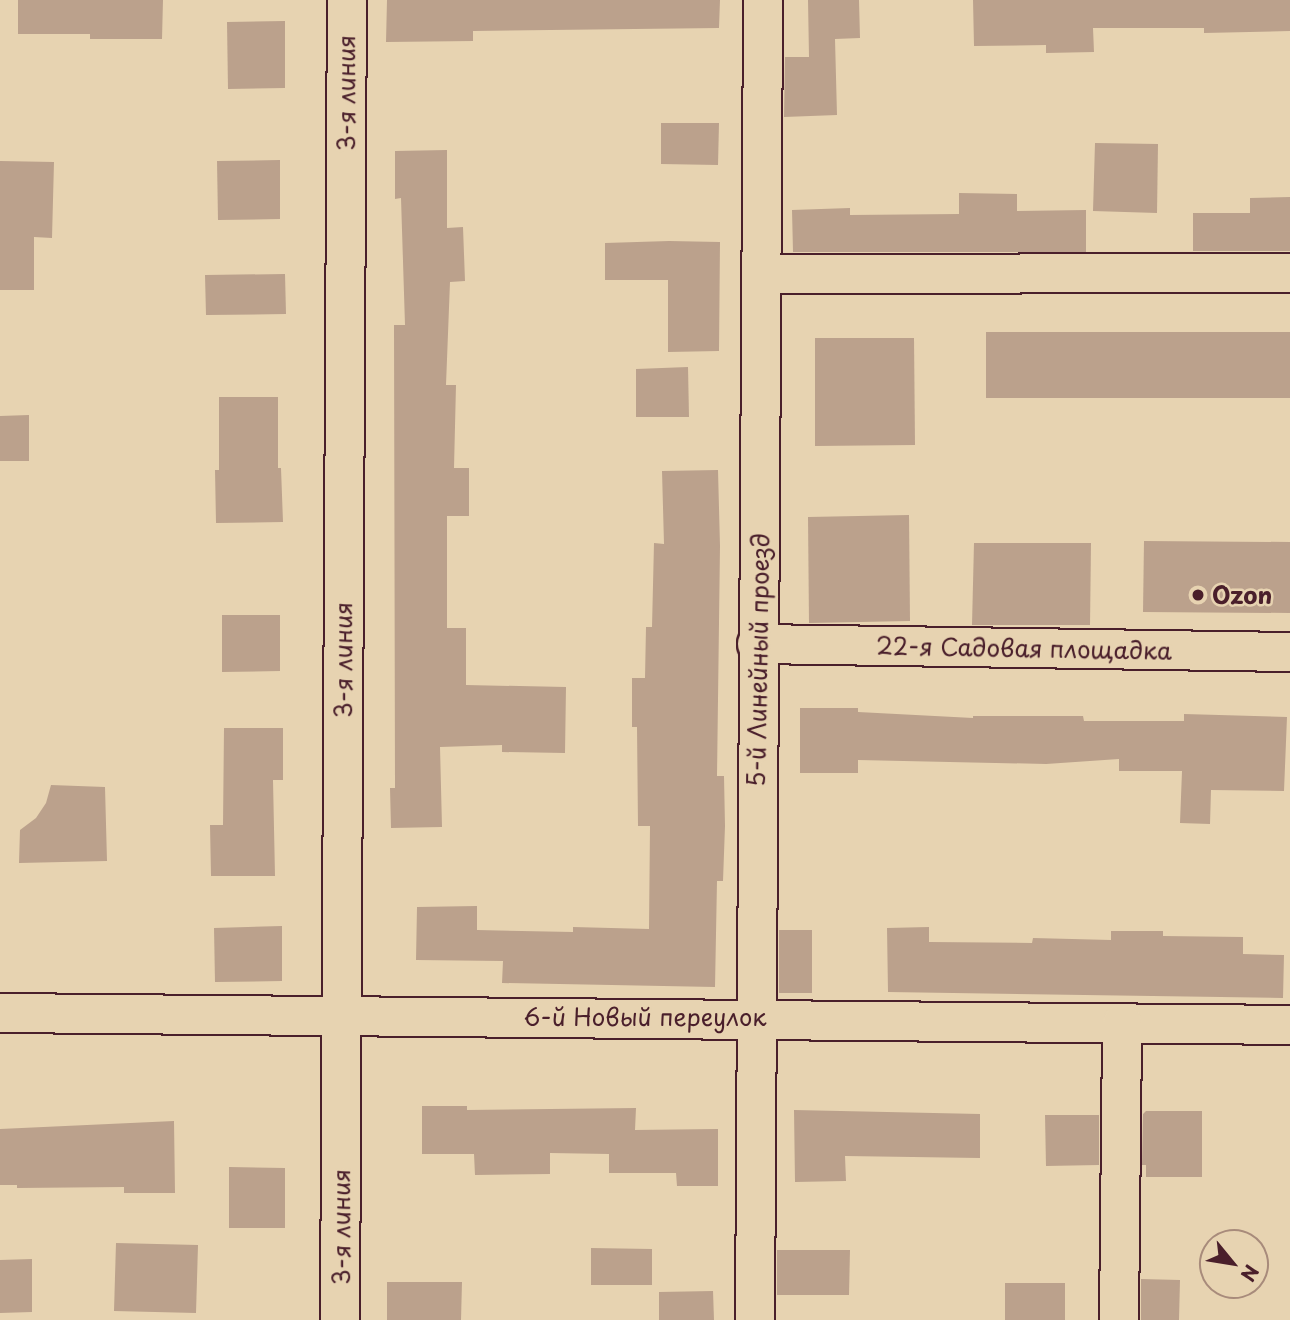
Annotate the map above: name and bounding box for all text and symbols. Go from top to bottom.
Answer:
street label: 3-я линия [332,34,360,152]
street label: 5-й Линейный проезд [741,532,775,788]
place label: Ozon [1212,581,1272,609]
marker: Ozon [1190,587,1206,603]
street label: 3-я линия [329,601,357,719]
street label: 22-я Садовая площадка [876,631,1172,665]
street label: 6-й Новый переулок [524,1003,766,1031]
street label: 3-я линия [327,1168,355,1286]
north arrow [1199,1229,1269,1299]
text: N [1235,1260,1266,1287]

